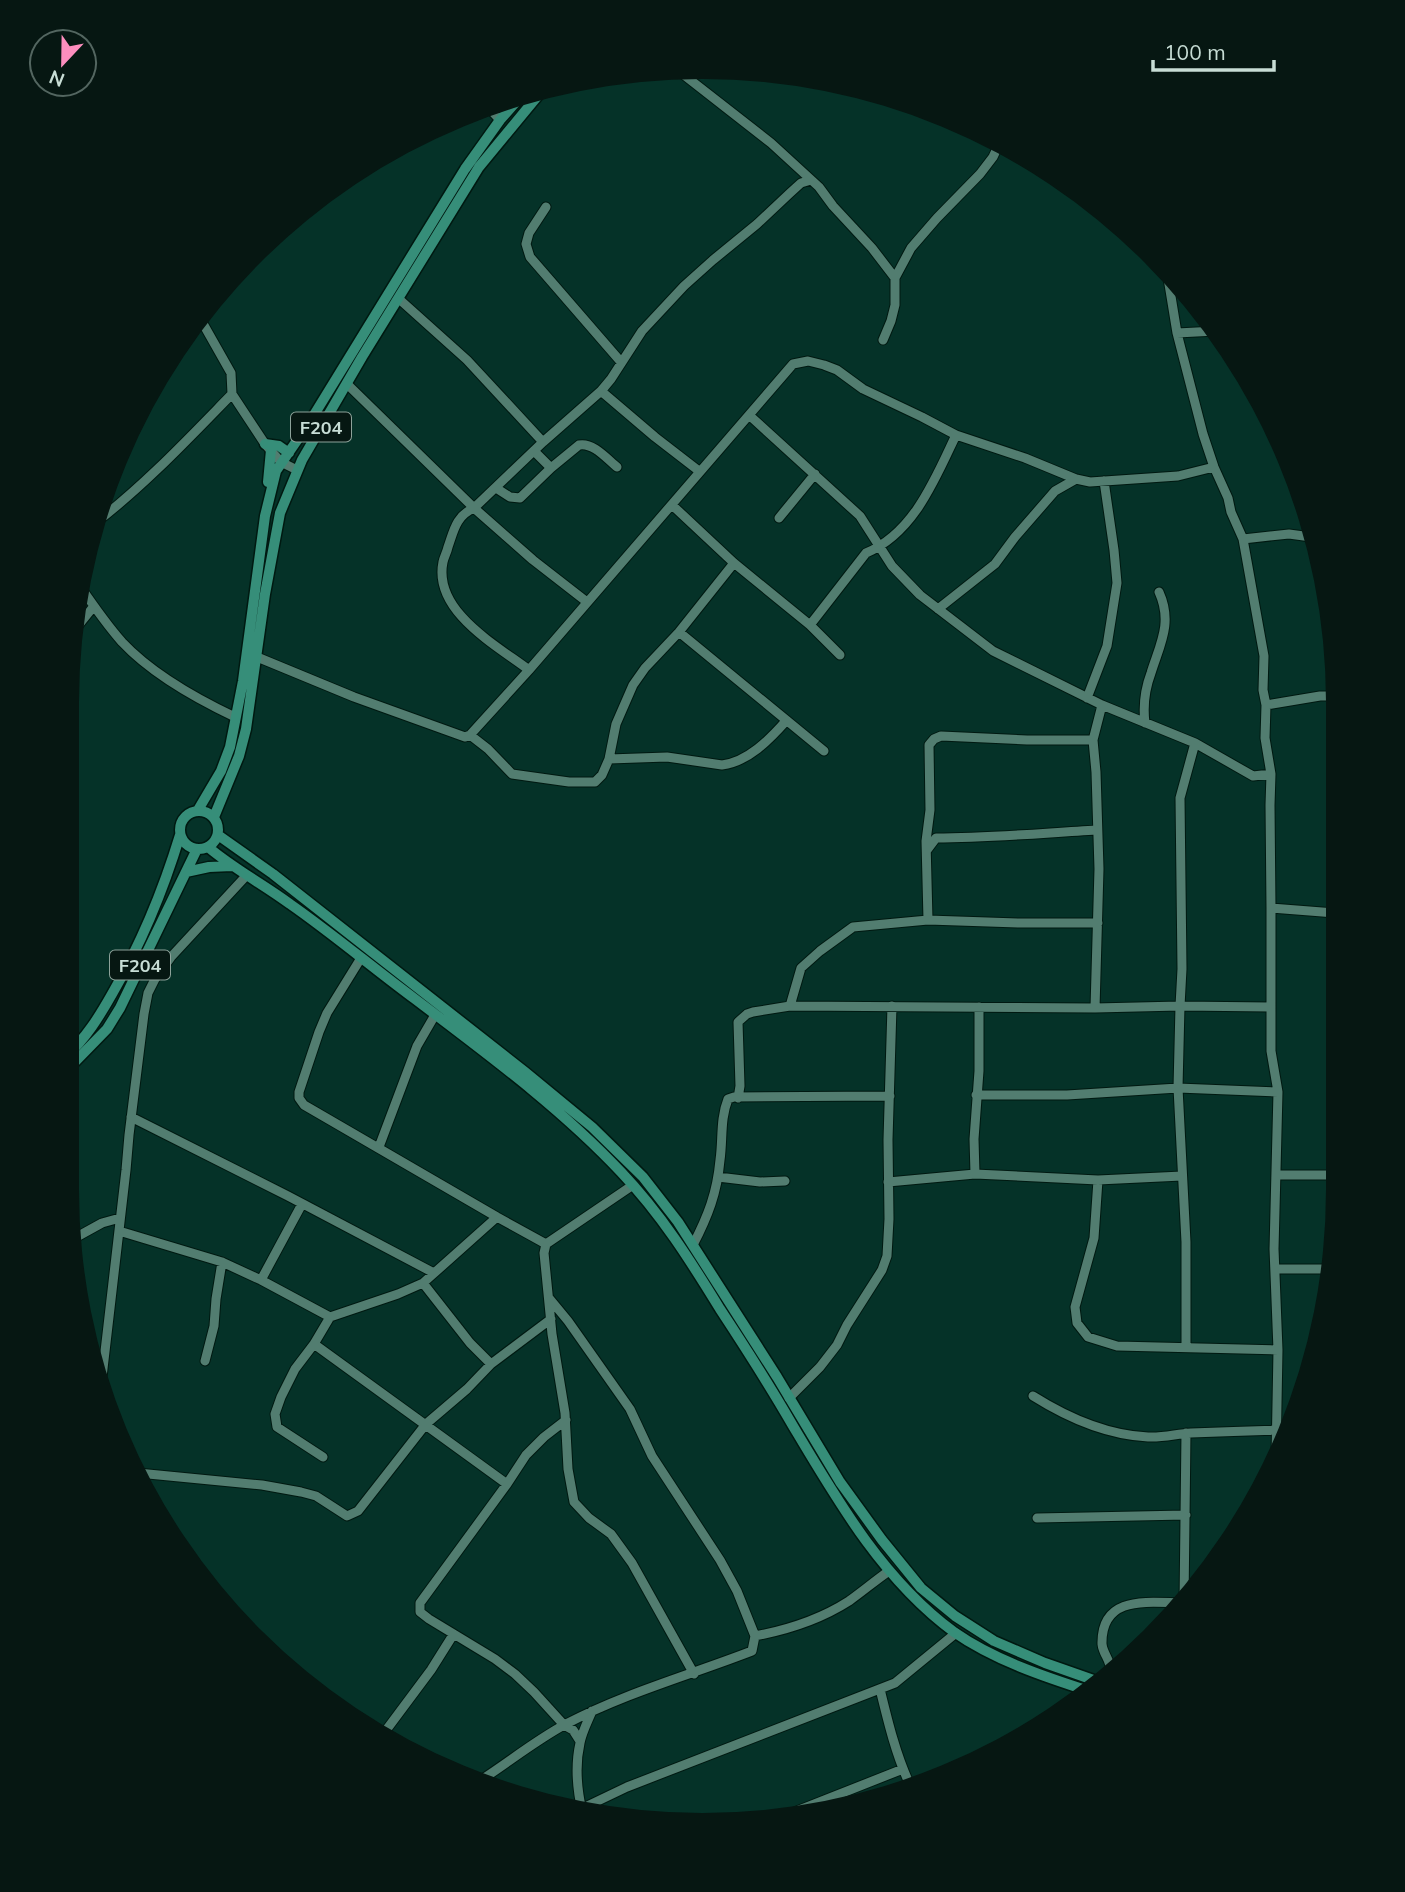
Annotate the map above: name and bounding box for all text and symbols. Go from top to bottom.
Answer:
north arrow [28,28,98,98]
scale bar [1153,28,1274,72]
text: 100 m [1164,39,1226,65]
text: N [45,65,68,93]
road number: F204 [291,412,351,442]
road number: F204 [110,950,170,980]

